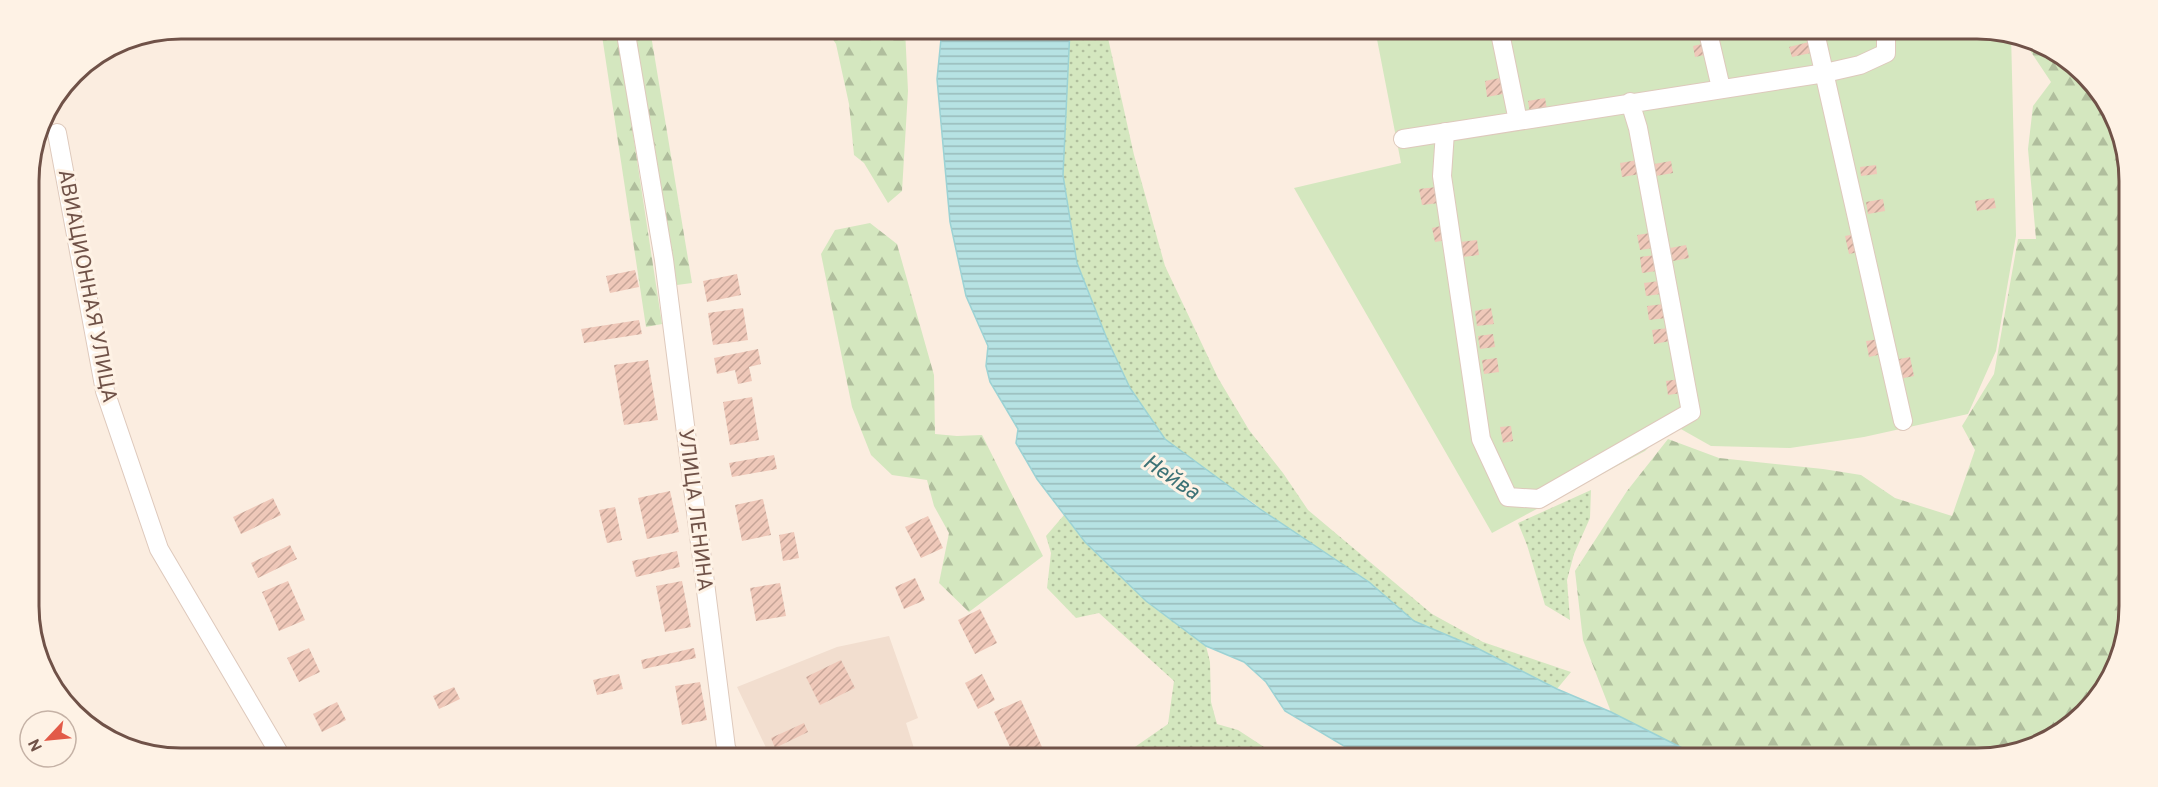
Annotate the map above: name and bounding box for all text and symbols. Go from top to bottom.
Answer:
street label: АВИАЦИОННАЯ УЛИЦА [51,167,122,405]
street label: УЛИЦА ЛЕНИНА [671,427,718,593]
water label: Нейва [1137,449,1204,507]
north arrow [18,709,78,769]
text: N [25,735,48,754]

